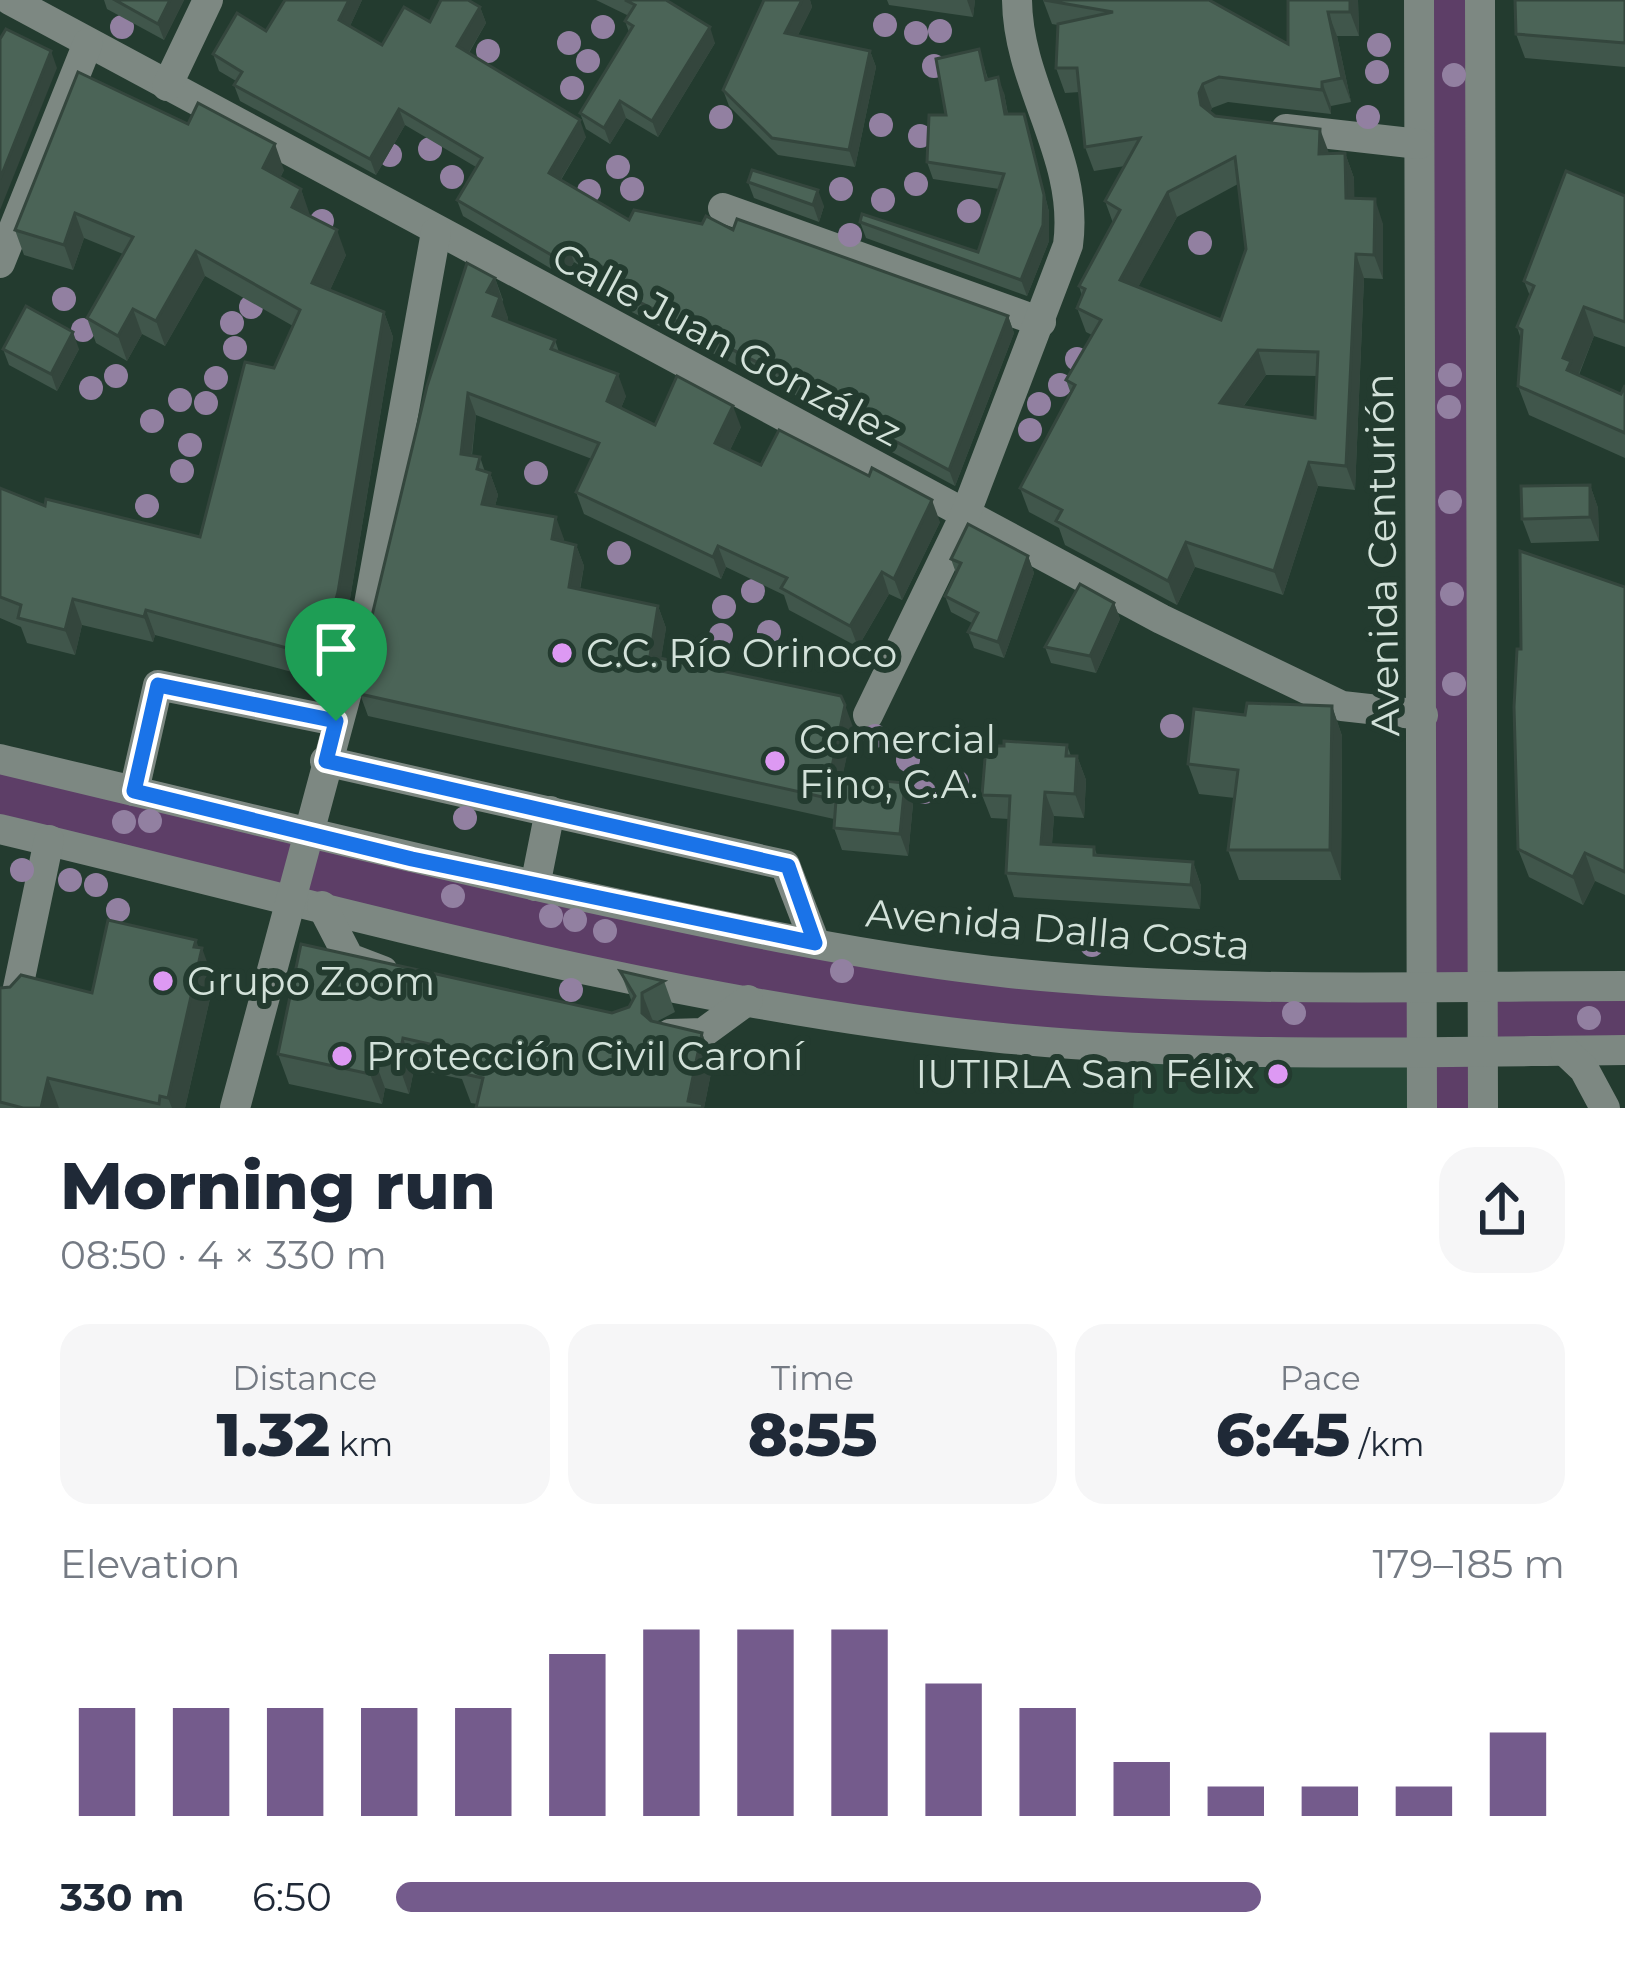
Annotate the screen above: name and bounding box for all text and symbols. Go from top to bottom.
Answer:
street label: Calle Juan González [544,232,910,456]
street label: Avenida Centurión [1355,373,1409,737]
pin [285,598,387,721]
icon: arrive [303,616,369,682]
place label: C.C. Río Orinoco [586,629,897,677]
marker: C.C. Río Orinoco [549,640,575,666]
place label: Comercial Fino, C.A. [799,715,996,808]
marker: Comercial Fino, C.A. [762,748,788,774]
street label: Avenida Dalla Costa [864,888,1252,970]
place label: Grupo Zoom [187,957,435,1005]
marker: Grupo Zoom [150,968,176,994]
place label: Protección Civil Caroní [366,1032,805,1080]
marker: Protección Civil Caroní [329,1043,355,1069]
place label: IUTIRLA San Félix [915,1050,1254,1098]
marker: IUTIRLA San Félix [1265,1061,1291,1087]
text: Morning run [60,1145,496,1226]
button: share [1439,1147,1565,1273]
text: 08:50 · 4 × 330 m [60,1231,387,1279]
text: Distance [232,1358,377,1398]
text: Time [771,1358,854,1398]
text: Pace [1280,1358,1361,1398]
text: 1.32 [216,1398,330,1471]
text: 8:55 [748,1398,877,1471]
text: 6:45 [1216,1398,1350,1471]
text: km [330,1424,393,1464]
text: /km [1350,1424,1425,1464]
text: Elevation [60,1540,240,1588]
text: 179–185 m [1372,1540,1565,1588]
text: 330 m [60,1873,184,1921]
text: 6:50 [252,1873,332,1921]

